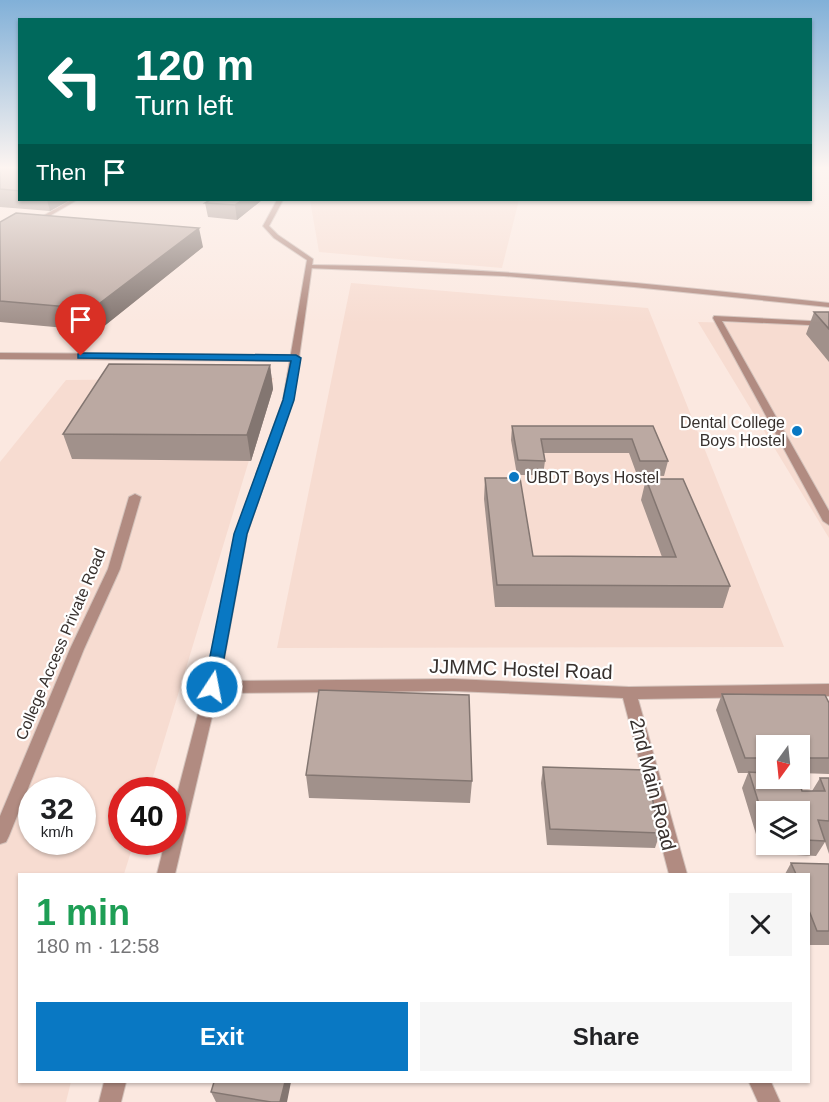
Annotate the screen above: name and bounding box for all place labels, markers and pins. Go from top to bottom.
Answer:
pin [55,294,106,356]
place label: Dental College Boys Hostel [680,414,785,449]
marker: Dental College Boys Hostel [790,424,804,438]
place label: UBDT Boys Hostel [526,469,659,486]
marker: UBDT Boys Hostel [507,470,521,484]

